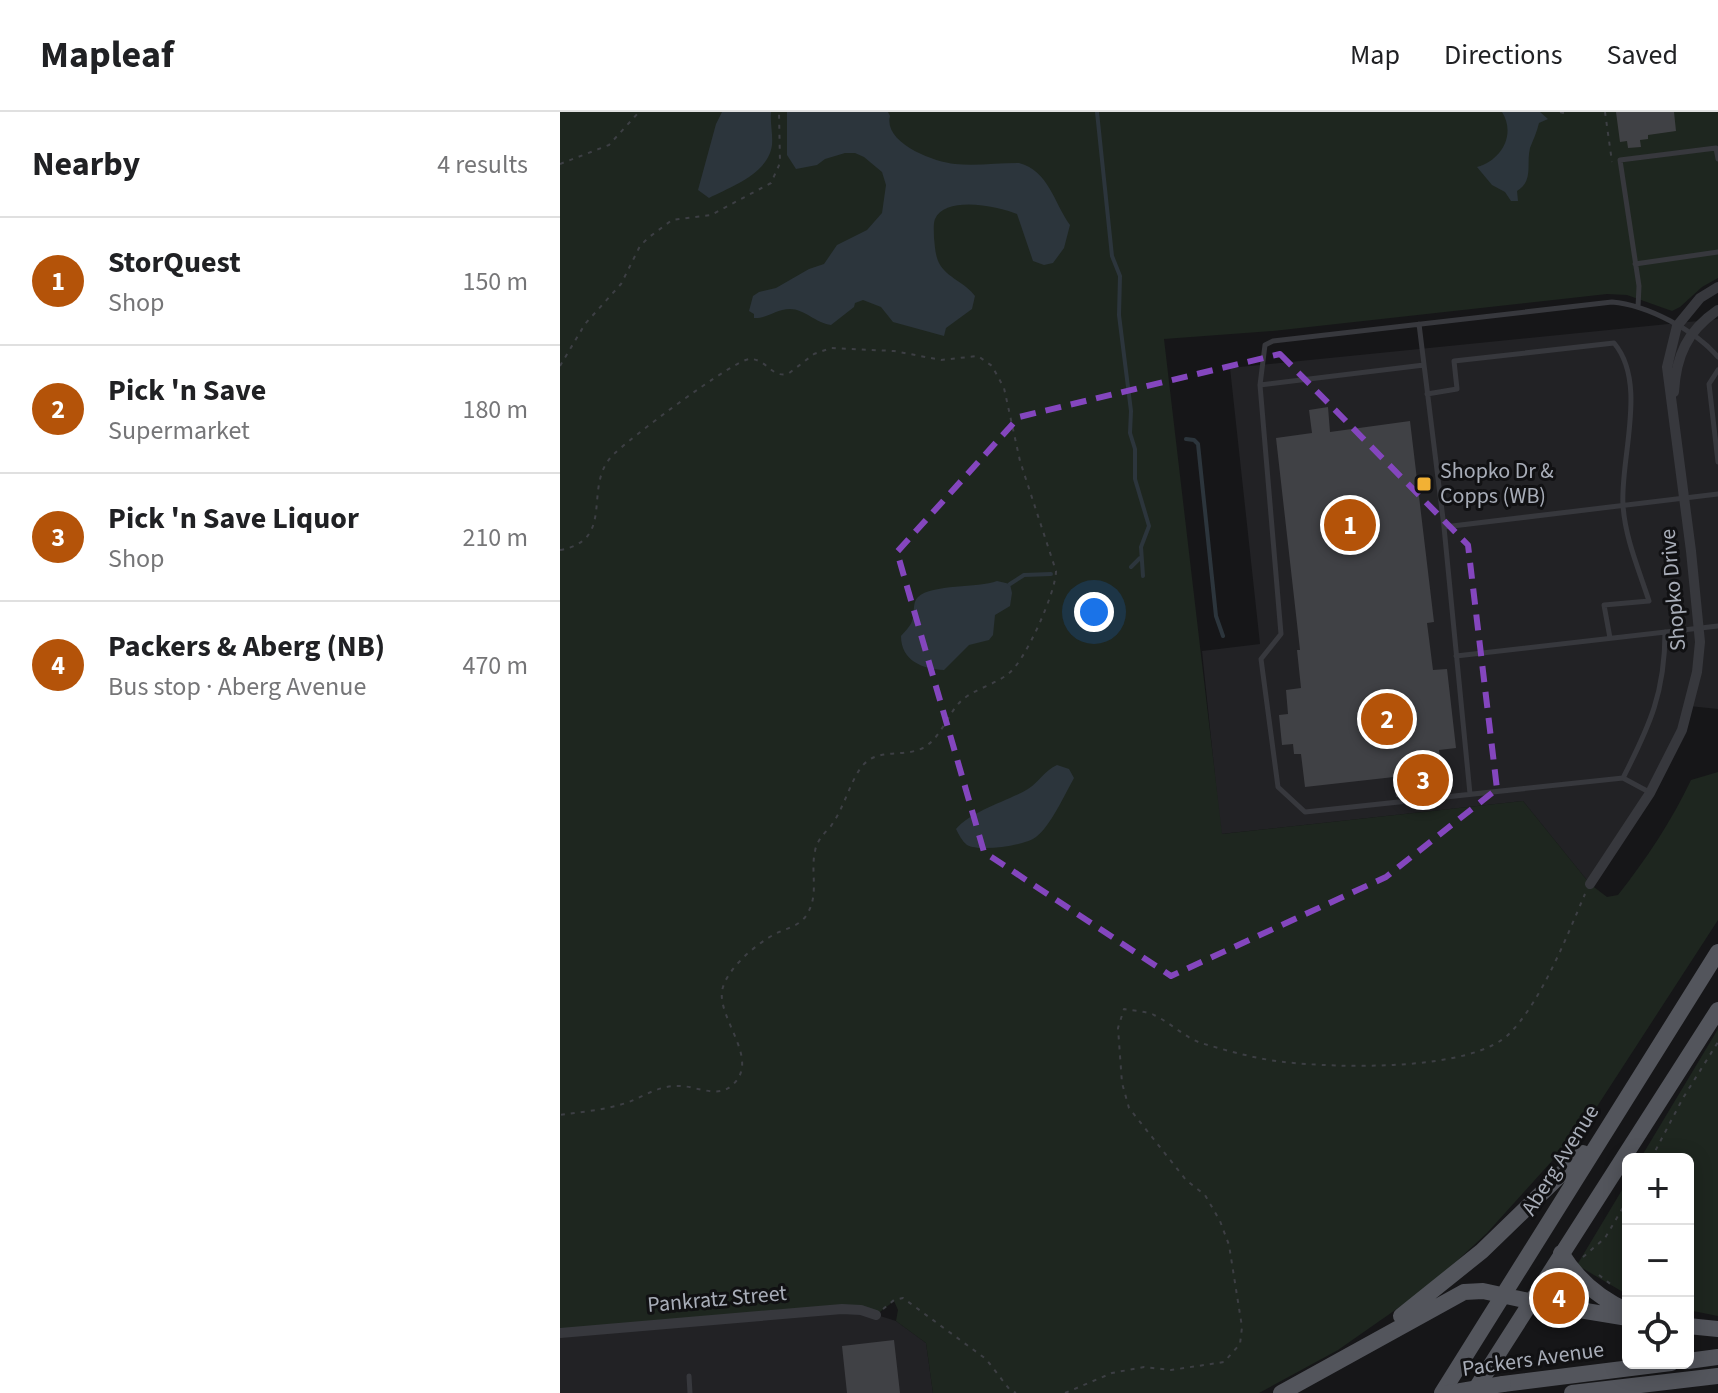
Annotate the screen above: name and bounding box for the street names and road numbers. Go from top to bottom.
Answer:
street label: Shopko Drive [1652,528,1694,652]
street label: Aberg Avenue [1513,1098,1607,1222]
street label: Pankratz Street [646,1277,789,1321]
street label: Packers Avenue [1460,1333,1606,1385]

